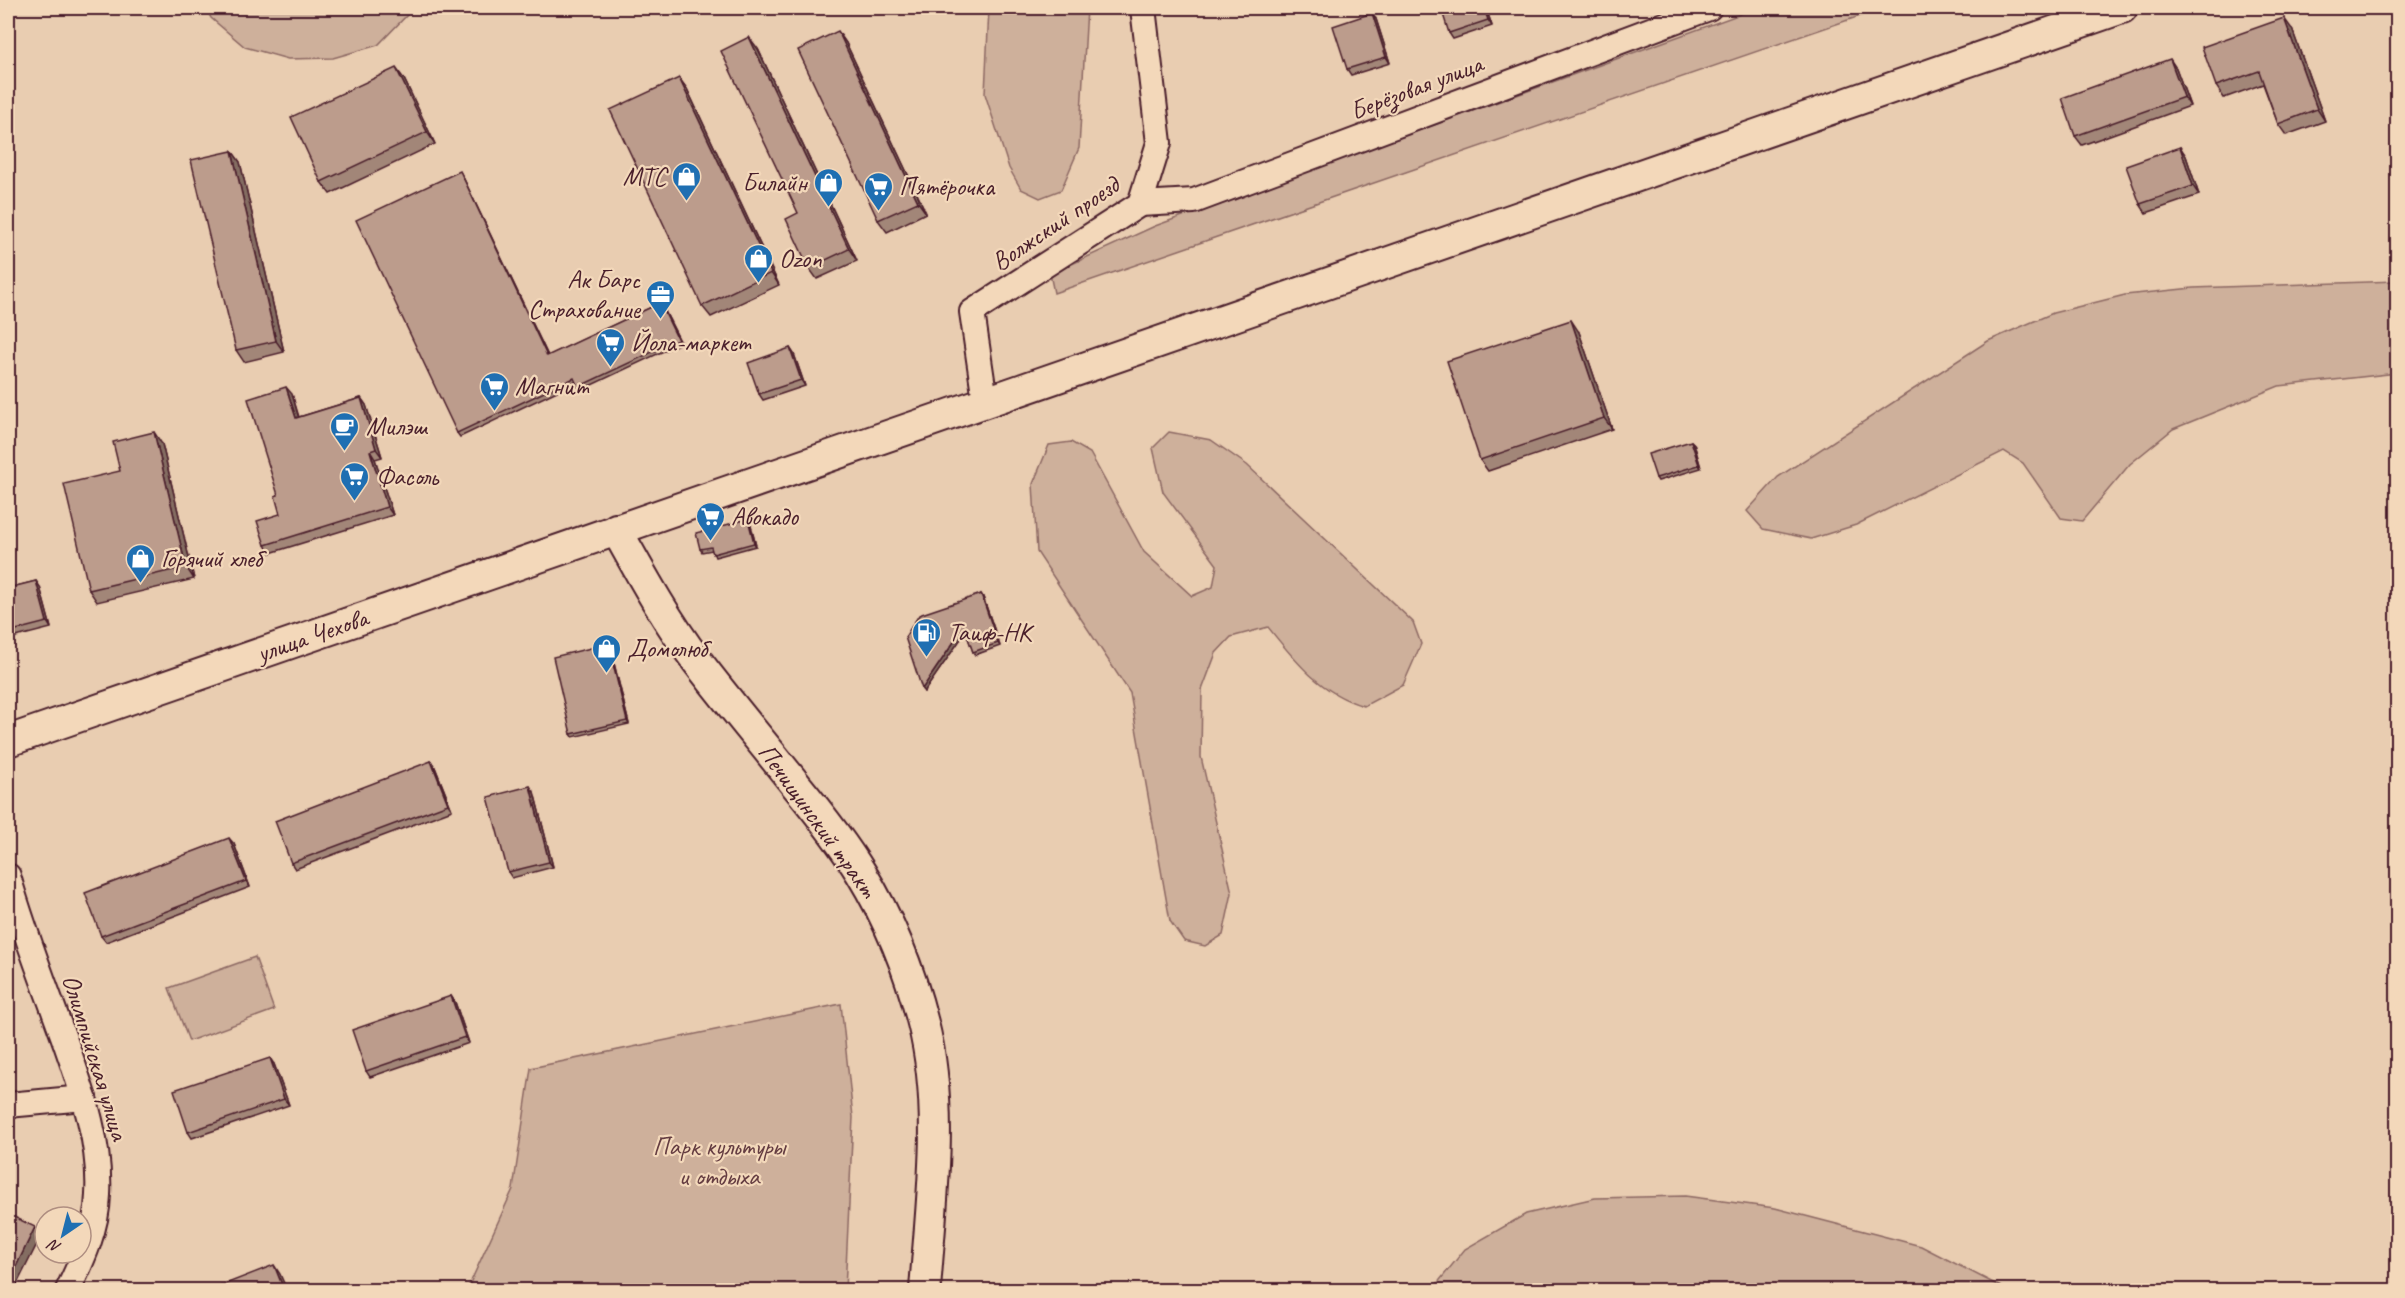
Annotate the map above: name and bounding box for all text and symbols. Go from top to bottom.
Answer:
street label: Берёзовая улица [1345,46,1490,129]
place label: МТС [623,160,669,193]
shop icon: МТС [671,160,703,202]
place label: Билайн [742,166,808,199]
shop icon: Билайн [812,166,844,208]
street label: Волжский проезд [985,167,1128,278]
supermarket icon: Пятёрочка [862,170,894,212]
place label: Пятёрочка [899,170,996,203]
shop icon: Ozon [742,242,774,284]
place label: Ozon [779,242,822,275]
place label: Ак Барс Страхование [528,263,642,326]
office icon: Ак Барс Страхование [645,278,677,320]
supermarket icon: Йола-маркет [594,326,626,368]
place label: Йола-маркет [631,326,752,359]
supermarket icon: Магнит [478,370,510,412]
place label: Магнит [515,370,590,403]
cafe icon: Милэш [329,410,361,452]
place label: Милэш [366,410,429,443]
supermarket icon: Фасоль [339,460,371,502]
place label: Фасоль [376,460,440,493]
supermarket icon: Авокадо [694,500,726,542]
place label: Авокадо [731,500,800,533]
shop icon: Горячий хлеб [124,542,156,584]
place label: Горячий хлеб [161,542,267,575]
street label: улица Чехова [251,600,374,670]
fuel station icon: Таиф-НК [911,616,943,658]
place label: Таиф-НК [948,616,1035,649]
shop icon: Домолюб [590,632,622,674]
place label: Домолюб [627,632,712,665]
street label: Печищинский тракт [751,737,886,905]
street label: Олимпийская улица [55,970,137,1145]
park label: Парк культуры и отдыха [653,1130,787,1193]
north arrow [33,1205,93,1265]
text: N [43,1234,65,1258]

